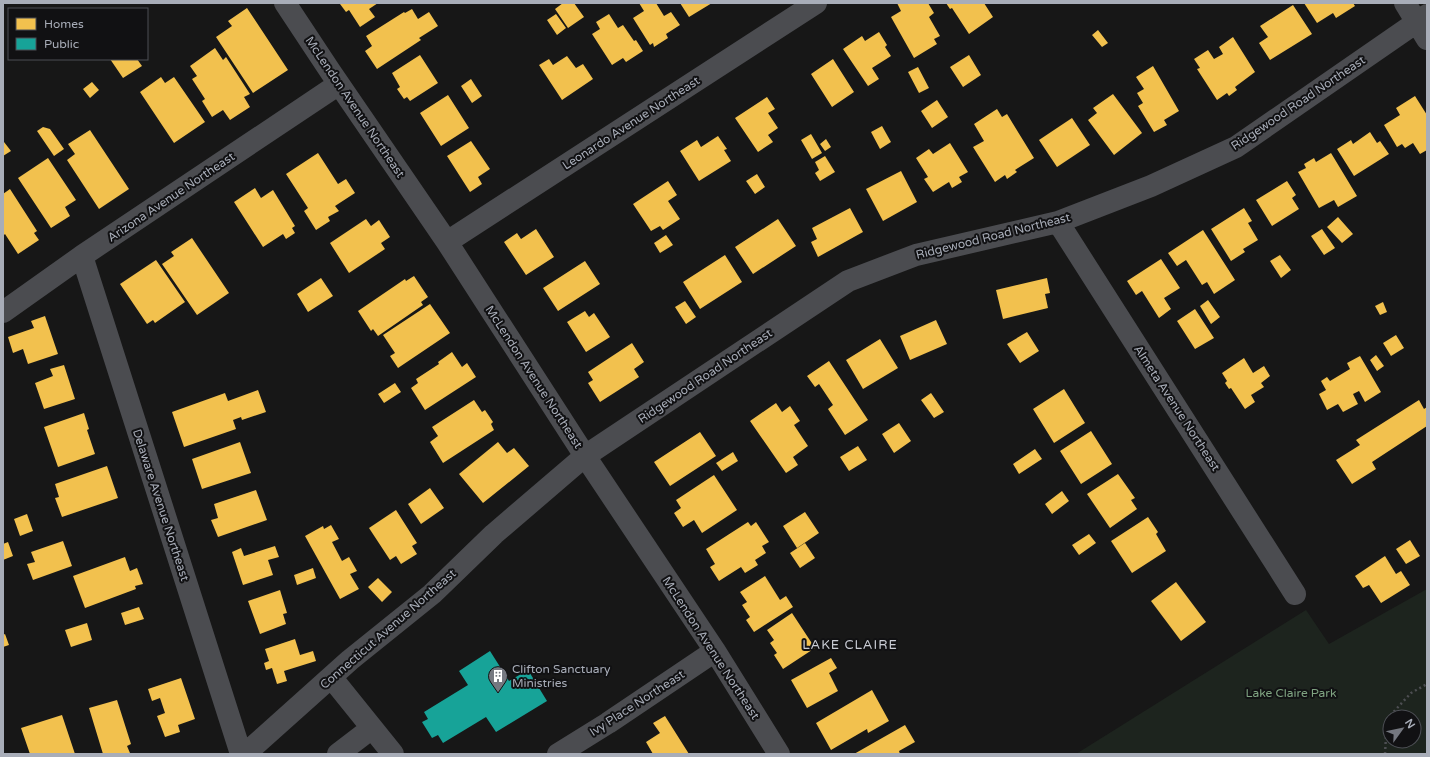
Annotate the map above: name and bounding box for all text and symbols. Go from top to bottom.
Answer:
legend [8,8,148,60]
text: Homes [44,17,84,31]
street label: McLendon Avenue Northeast [302,34,408,181]
text: Public [44,37,79,51]
street label: Ridgewood Road Northeast [1228,53,1368,153]
street label: Leonardo Avenue Northeast [560,73,703,173]
street label: Arizona Avenue Northeast [105,149,237,245]
street label: Ridgewood Road Northeast [914,210,1072,262]
street label: McLendon Avenue Northeast [483,303,586,451]
street label: Ridgewood Road Northeast [635,326,775,426]
street label: Almeta Avenue Northeast [1131,342,1223,474]
street label: Delaware Avenue Northeast [130,427,192,583]
street label: Connecticut Avenue Northeast [317,566,459,692]
street label: McLendon Avenue Northeast [660,574,763,722]
district label: LAKE CLAIRE [802,637,898,653]
place label: Clifton Sanctuary Ministries [512,662,611,690]
building icon: Clifton Sanctuary Ministries [487,665,509,693]
street label: Ivy Place Northeast [587,667,687,739]
park label: Lake Claire Park [1245,686,1337,700]
north arrow [1382,709,1422,749]
text: N [1402,717,1418,731]

